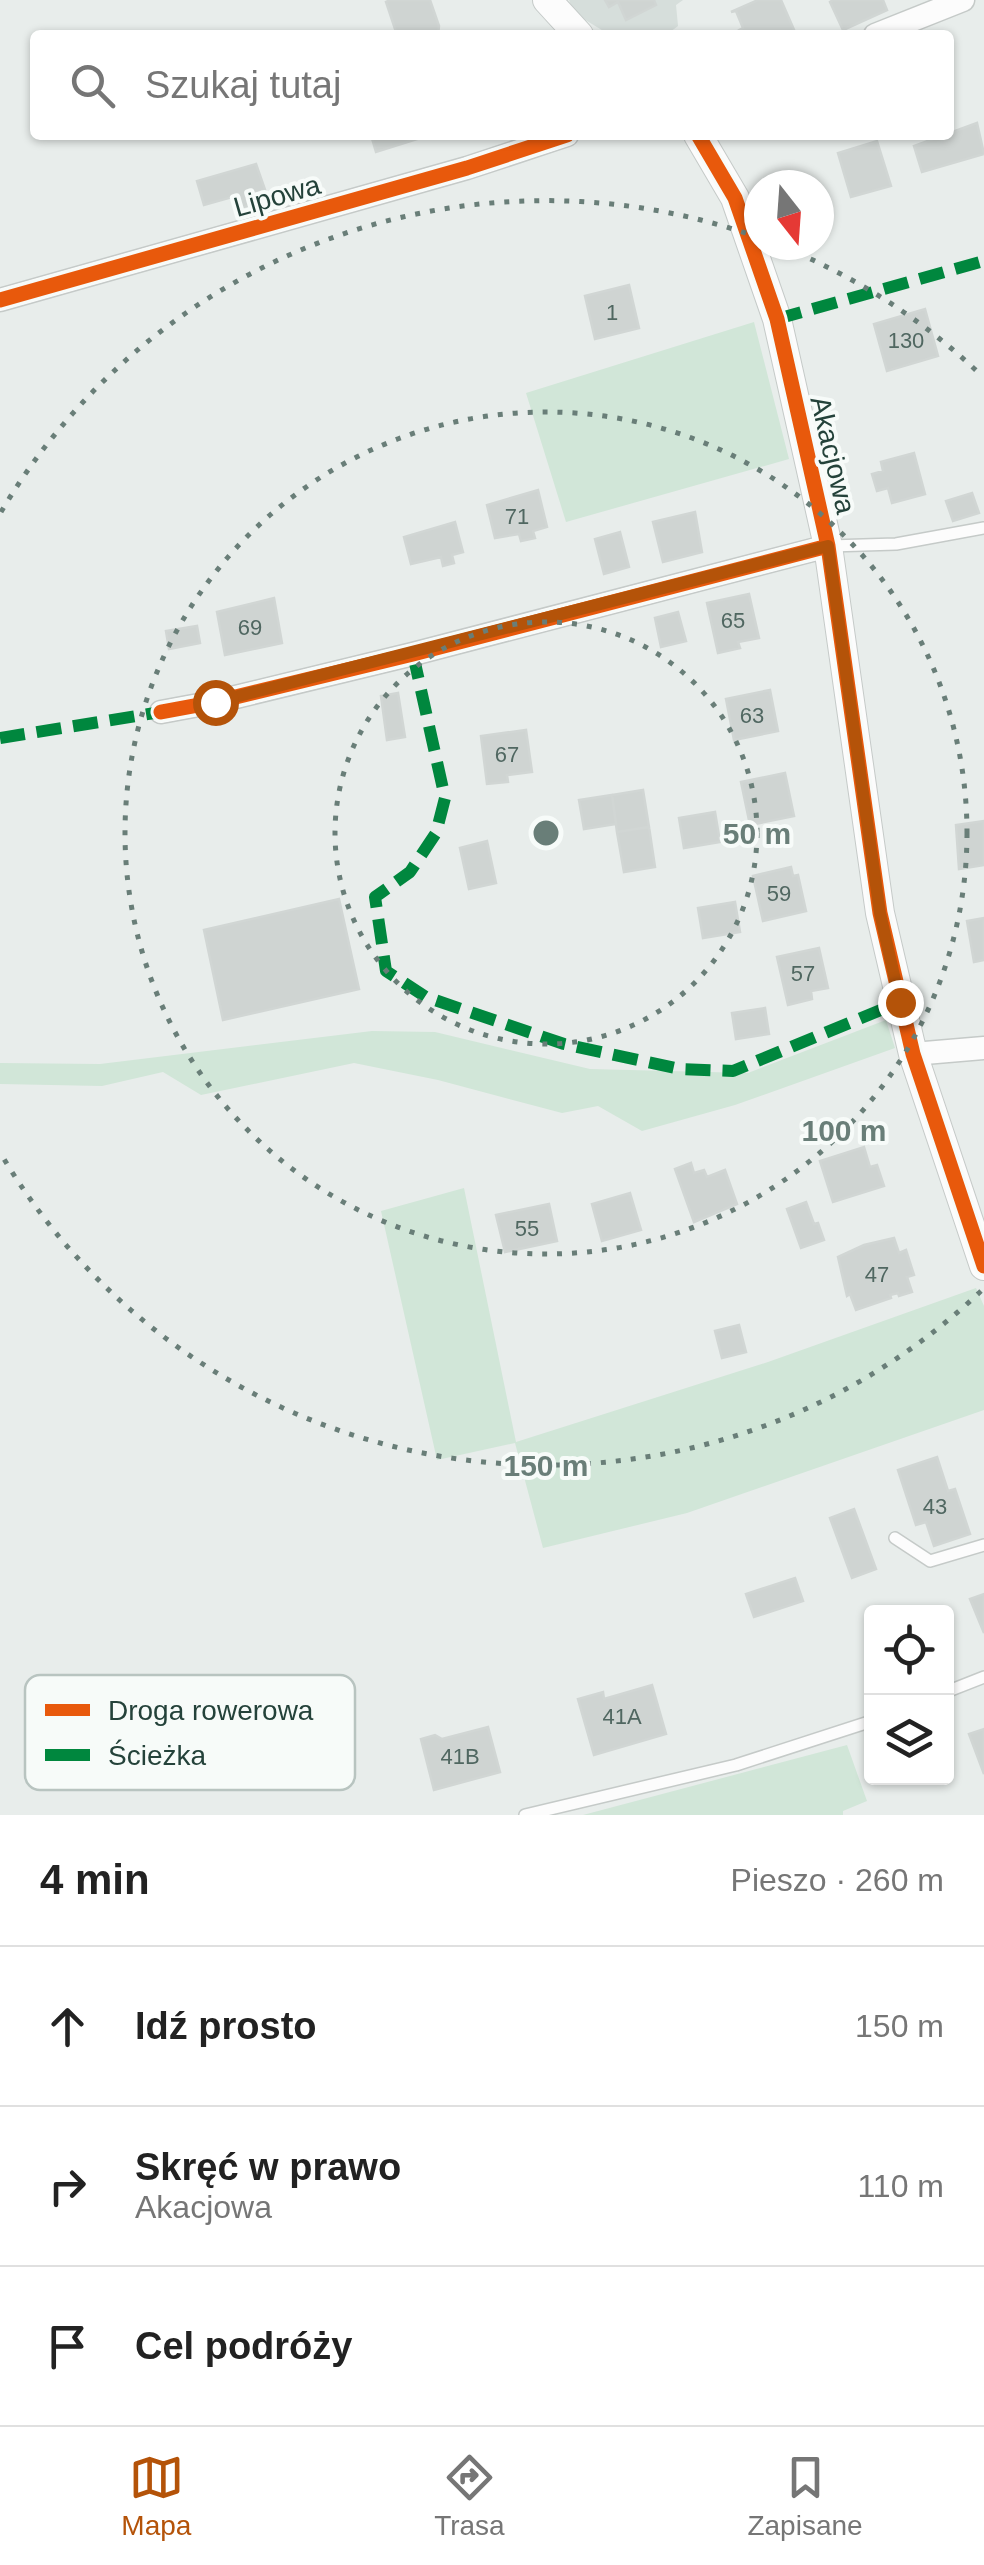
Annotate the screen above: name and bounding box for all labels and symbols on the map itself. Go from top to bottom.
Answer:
street label: Lipowa [230,169,324,223]
north arrow [744,170,834,260]
house number: 1 [606,300,618,325]
house number: 130 [888,328,924,353]
street label: Akacjowa [804,393,862,517]
house number: 71 [505,504,529,529]
house number: 65 [721,608,745,633]
house number: 69 [238,615,262,640]
route start [193,680,239,726]
house number: 63 [740,703,764,728]
house number: 67 [495,742,519,767]
centre of rings [528,815,564,851]
text: 50 m [723,817,791,850]
house number: 59 [767,881,791,906]
house number: 57 [791,961,815,986]
route end [878,980,924,1026]
text: 100 m [801,1114,887,1147]
house number: 55 [515,1216,539,1241]
house number: 47 [865,1262,889,1287]
text: 150 m [503,1449,589,1482]
house number: 43 [923,1494,947,1519]
legend [25,1675,355,1790]
text: Droga rowerowa [108,1695,314,1726]
house number: 41A [602,1704,642,1729]
text: Ścieżka [108,1739,206,1771]
house number: 41B [440,1744,480,1769]

